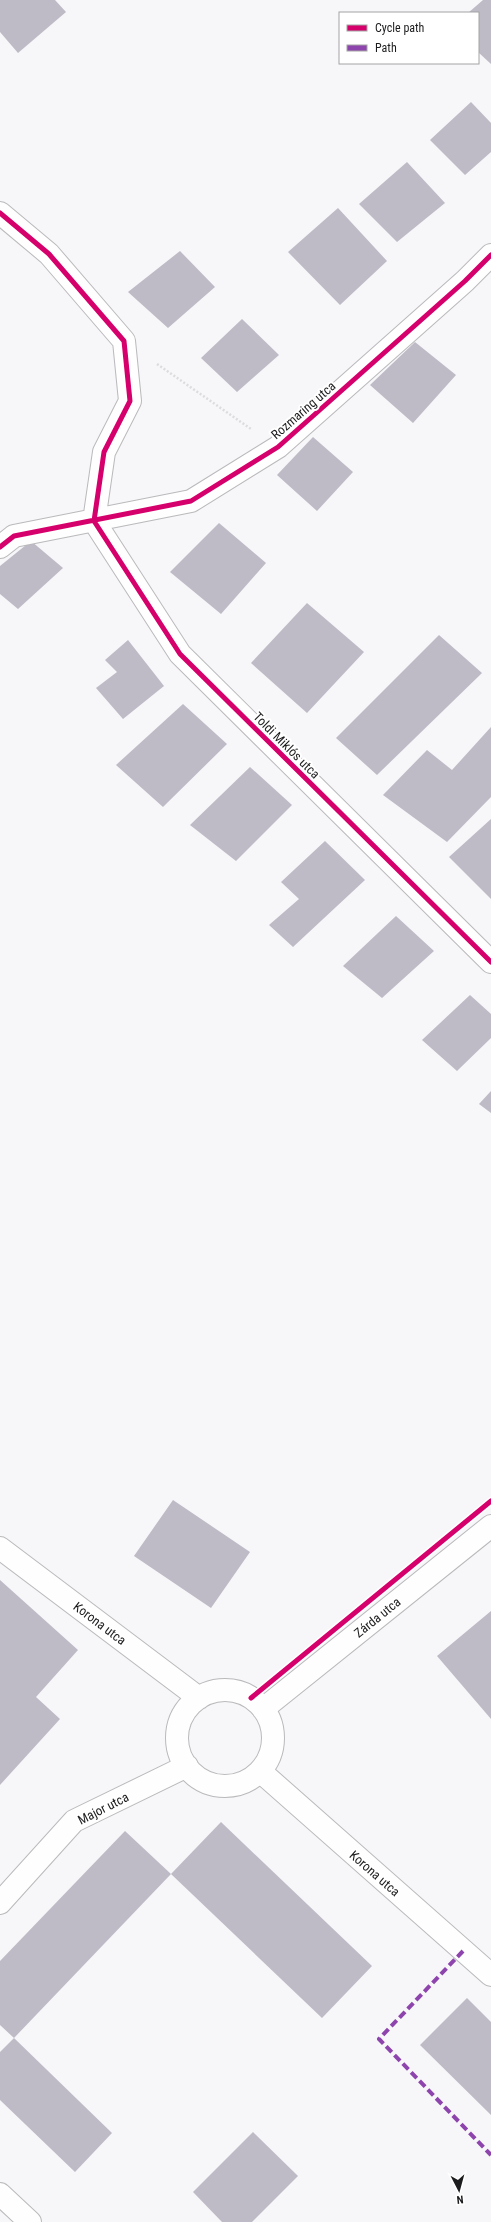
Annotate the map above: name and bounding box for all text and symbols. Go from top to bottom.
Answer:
legend [339,12,479,64]
text: Cycle path [375,21,425,35]
text: Path [375,41,397,55]
street label: Rozmaring utca [268,378,338,442]
street label: Toldi Miklós utca [250,709,323,782]
street label: Zárda utca [351,1594,403,1640]
street label: Korona utca [71,1599,129,1648]
street label: Major utca [75,1789,131,1828]
street label: Korona utca [346,1847,403,1899]
north arrow [439,2170,479,2210]
text: N [456,2193,464,2206]

